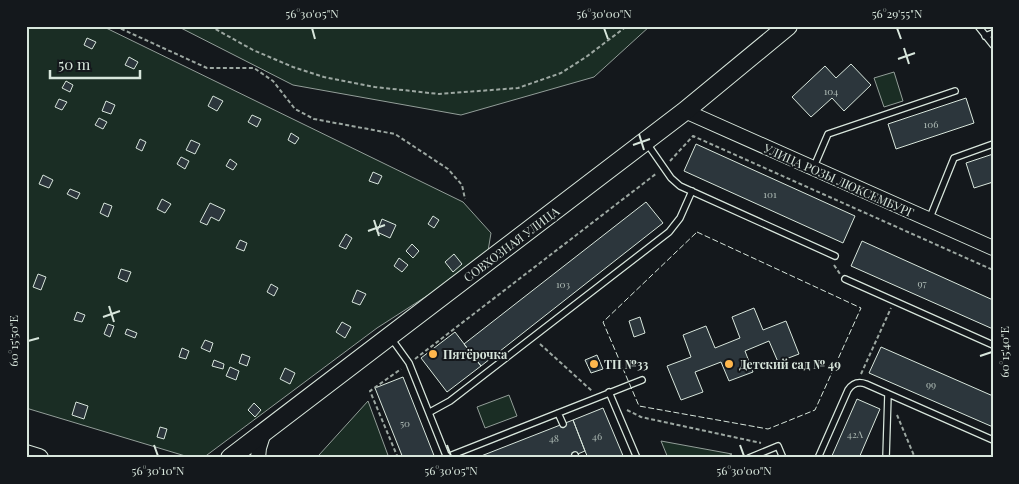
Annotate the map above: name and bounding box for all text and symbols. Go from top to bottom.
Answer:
text: 56°30'05"N [285,5,339,21]
text: 56°30'00"N [576,5,632,21]
text: 56°29'55"N [872,5,923,21]
scale bar [50,48,140,80]
text: 50 m [58,54,91,74]
house number: 104 [824,84,838,98]
house number: 106 [924,117,938,131]
street label: УЛИЦА РОЗЫ ЛЮКСЕМБУРГ [760,139,917,221]
house number: 101 [763,187,777,201]
street label: СОВХОЗНАЯ УЛИЦА [460,203,562,285]
house number: 97 [917,276,927,290]
house number: 103 [556,277,571,291]
text: 60°15'50"E [5,315,21,367]
text: 60°15'40"E [996,326,1012,378]
place label: Пятёрочка [443,346,508,362]
marker: Пятёрочка [427,348,439,360]
place label: ТП №33 [604,356,649,372]
place label: Детский сад № 49 [739,356,841,372]
marker: ТП №33 [588,358,600,370]
marker: Детский сад № 49 [723,358,735,370]
house number: 99 [926,377,936,391]
house number: 50 [400,416,410,430]
house number: 42А [847,427,864,441]
house number: 46 [592,429,602,443]
house number: 48 [549,431,559,445]
text: 56°30'10"N [132,462,185,478]
text: 56°30'05"N [424,462,478,478]
text: 56°30'00"N [716,462,772,478]

